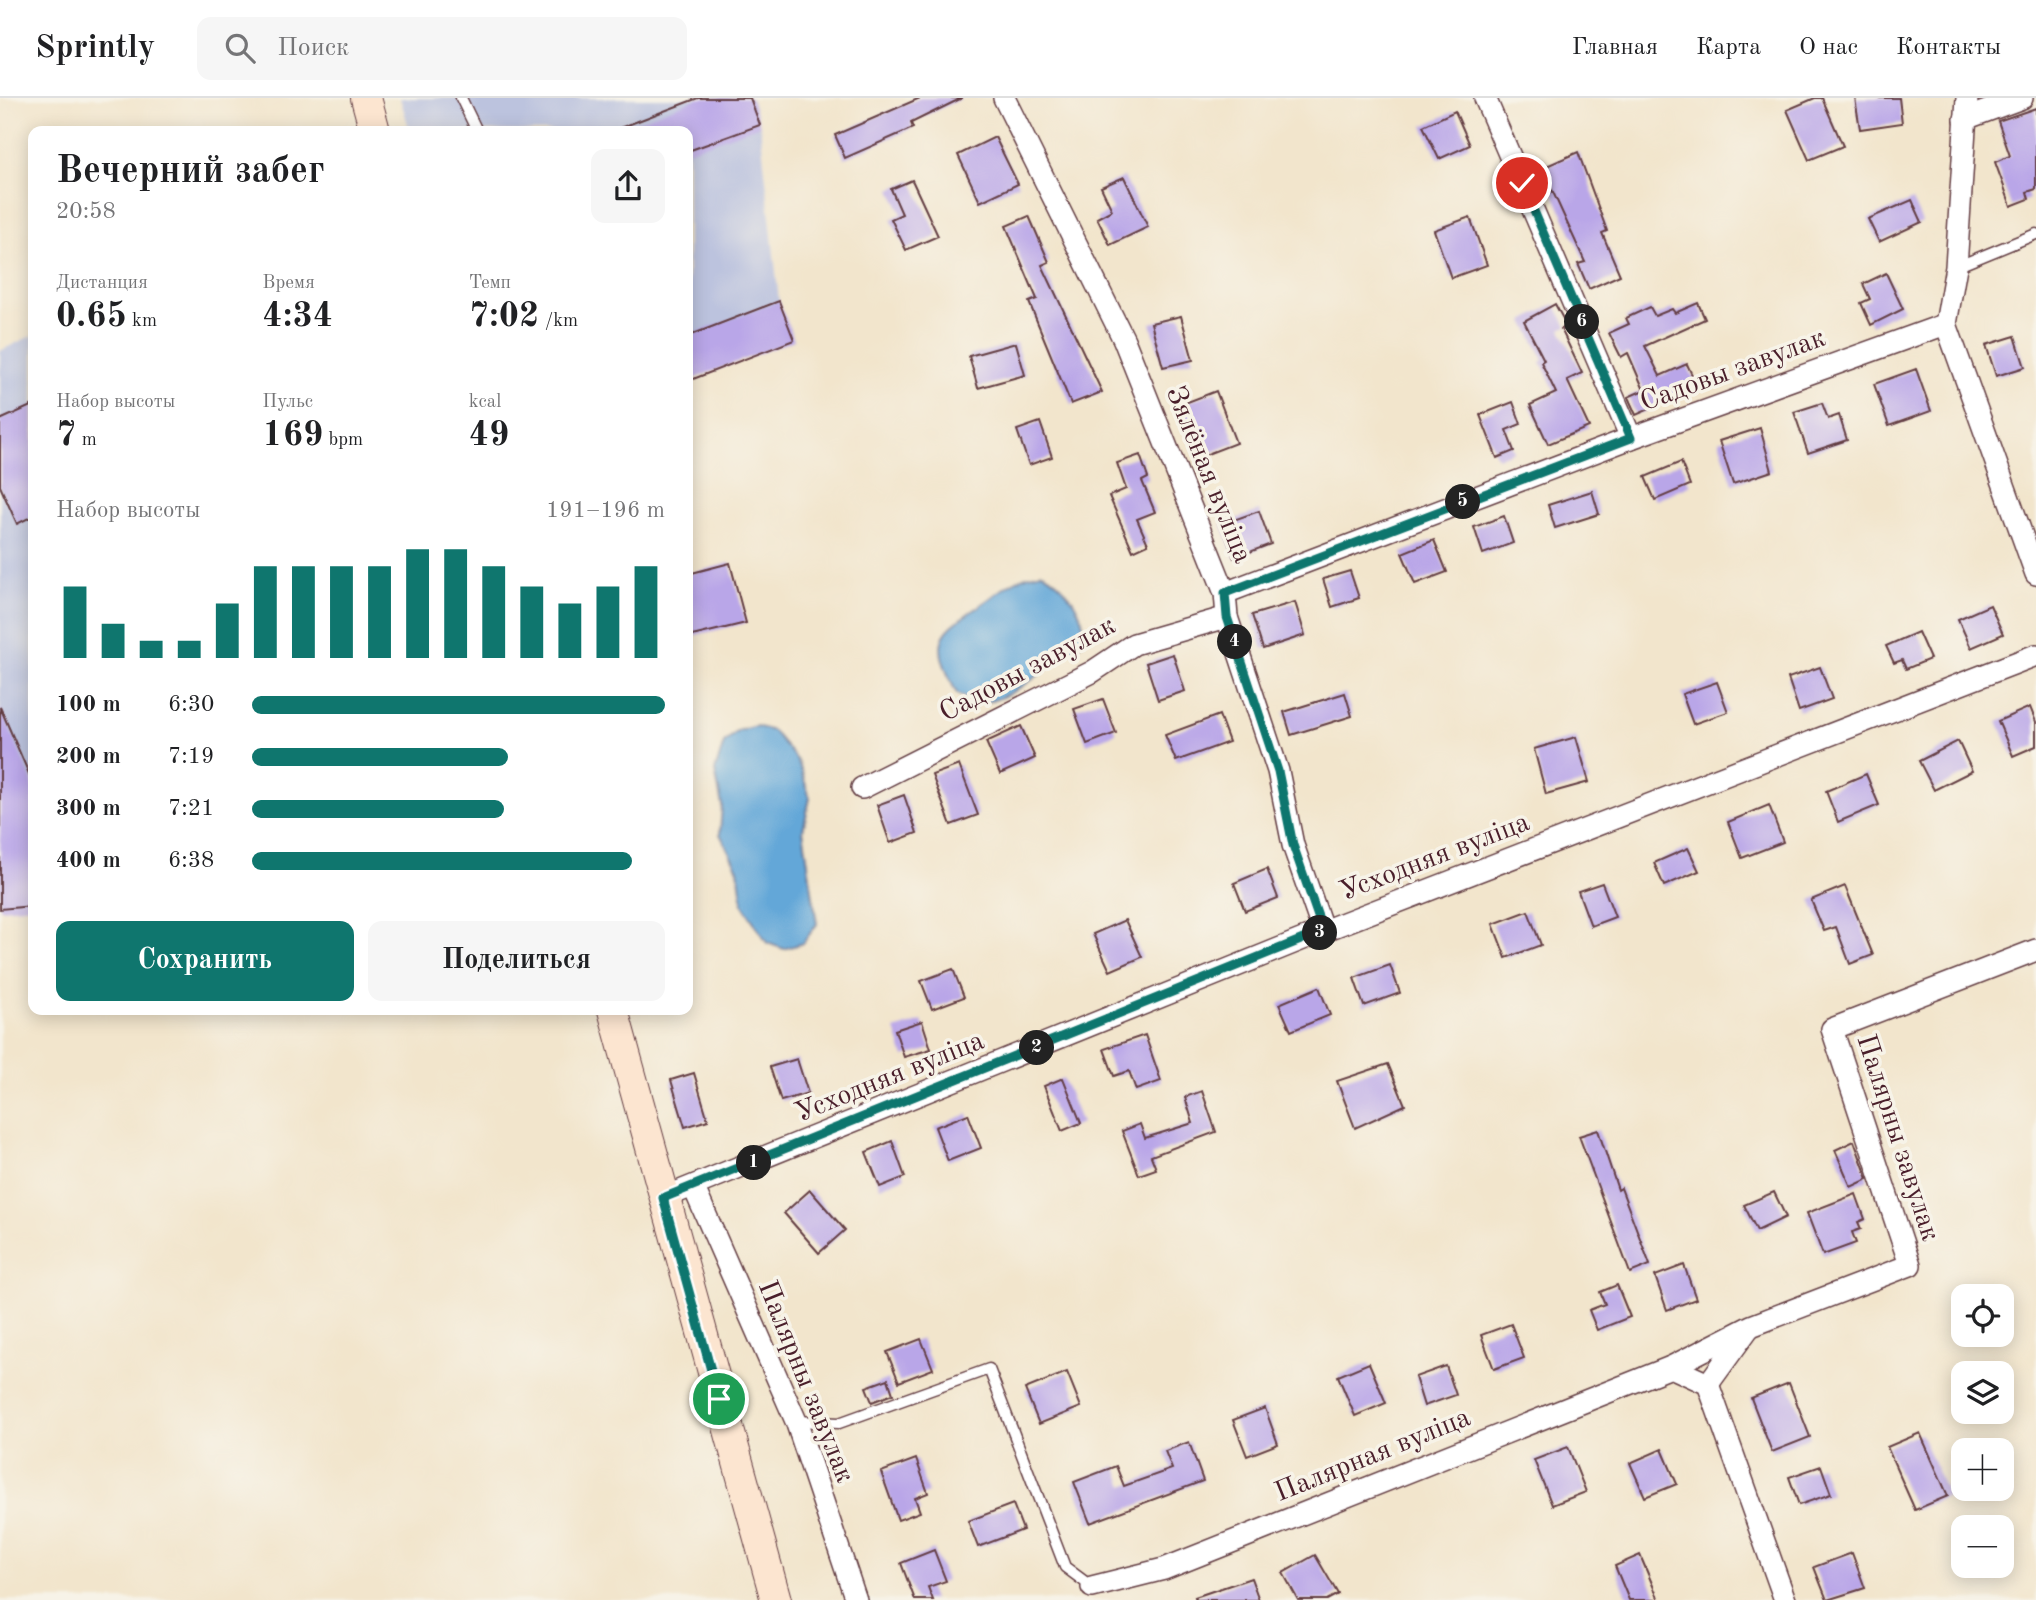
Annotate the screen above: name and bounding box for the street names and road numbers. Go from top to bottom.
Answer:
street label: Садовы завулак [1637,325,1829,417]
street label: Зялёная вуліца [1160,383,1256,568]
street label: Садовы завулак [935,612,1121,728]
street label: Усходняя вуліца [1336,809,1534,907]
street label: Усходняя вуліца [792,1027,988,1129]
street label: Палярны завулак [1850,1031,1944,1245]
street label: Палярны завулак [752,1277,858,1487]
street label: Палярная вуліца [1271,1404,1475,1508]

